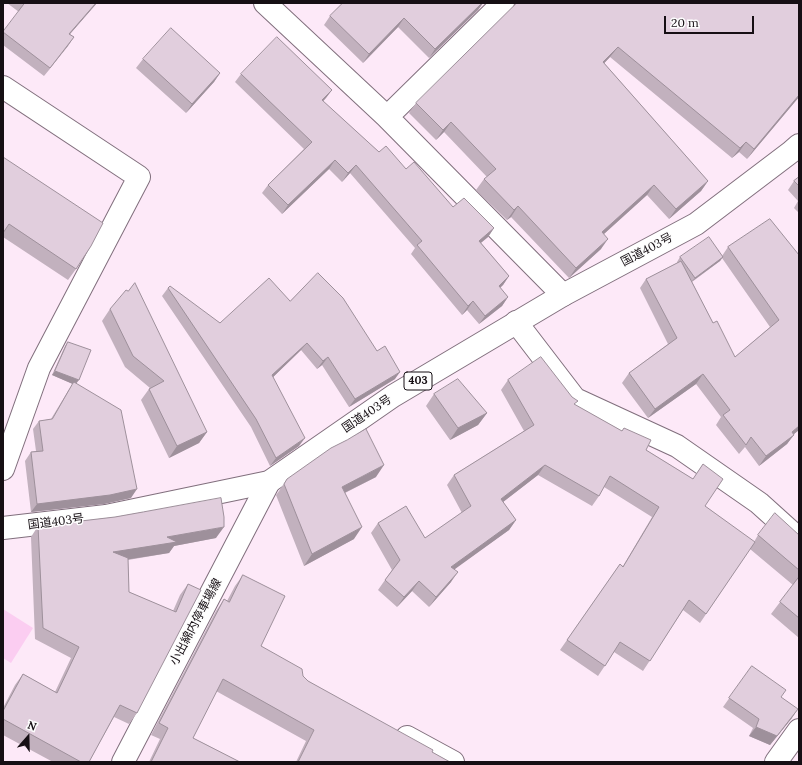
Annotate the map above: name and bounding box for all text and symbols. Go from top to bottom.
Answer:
scale bar [666,8,756,34]
text: 20 m [671,15,699,30]
street label: 国道403号 [619,230,675,270]
road number: 403 [404,372,432,390]
street label: 国道403号 [339,392,395,436]
street label: 国道403号 [27,511,85,533]
street label: 小出綿内停車場線 [167,576,225,668]
north arrow [8,717,48,757]
text: N [26,718,38,734]

